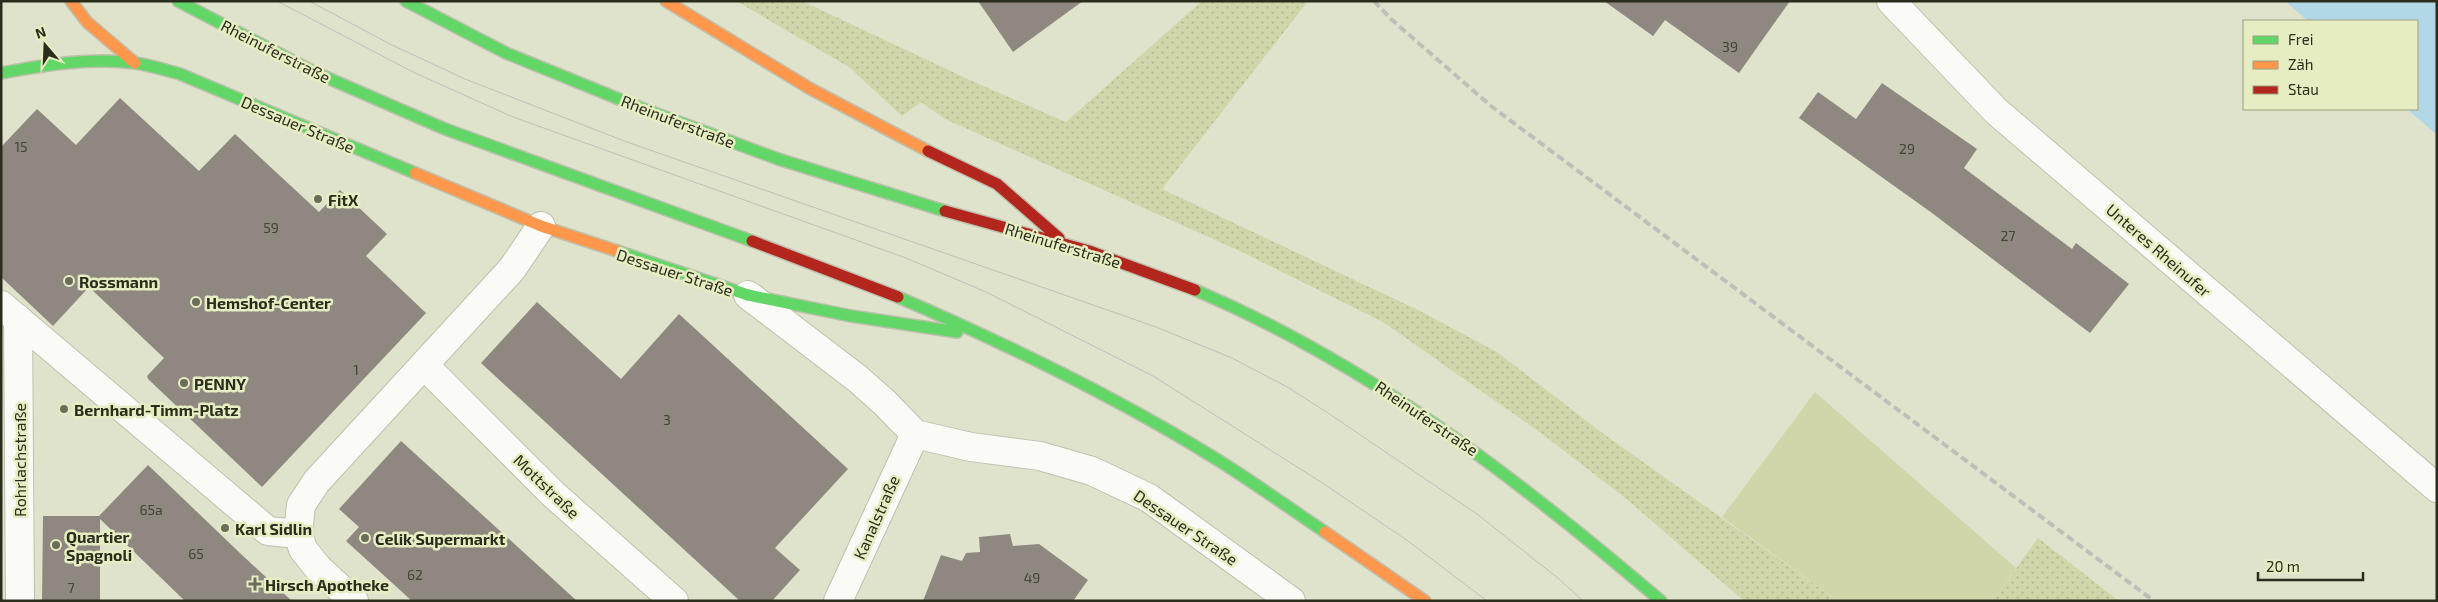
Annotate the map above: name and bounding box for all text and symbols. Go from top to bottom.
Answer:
street label: Rheinuferstraße [218,15,334,87]
north arrow [20,20,70,70]
legend [2243,20,2418,110]
text: N [33,23,48,42]
text: Frei [2288,30,2313,48]
house number: 39 [1722,38,1738,55]
text: Zäh [2288,55,2313,73]
text: Stau [2288,80,2319,98]
street label: Rheinuferstraße [619,91,737,151]
street label: Dessauer Straße [239,92,357,156]
house number: 15 [14,138,28,155]
house number: 29 [1899,140,1915,157]
place label: FitX [328,190,359,209]
marker: FitX [312,193,324,205]
street label: Unteres Rheinufer [2103,199,2216,301]
street label: Rheinuferstraße [1003,218,1123,272]
house number: 59 [263,219,279,236]
house number: 27 [2000,227,2016,244]
street label: Dessauer Straße [614,244,736,300]
place label: Rossmann [79,272,158,291]
marker: Rossmann [63,275,75,287]
place label: Hemshof-Center [206,293,331,312]
marker: Hemshof-Center [190,296,202,308]
house number: 1 [353,361,359,378]
place label: PENNY [194,374,246,393]
marker: PENNY [178,377,190,389]
street label: Rheinuferstraße [1372,377,1482,459]
place label: Bernhard-Timm-Platz [74,400,239,419]
street label: Rohrlachstraße [10,403,29,517]
marker: Bernhard-Timm-Platz [58,403,70,415]
house number: 3 [663,411,671,428]
street label: Mottstraße [510,450,584,522]
street label: Kanalstraße [849,472,903,562]
street label: Dessauer Straße [1130,485,1242,569]
house number: 65a [139,501,163,518]
place label: Karl Sidlin [235,519,312,538]
marker: Karl Sidlin [219,522,231,534]
place label: Quartier Spagnoli [66,527,132,564]
place label: Celik Supermarkt [375,529,506,548]
marker: Celik Supermarkt [359,532,371,544]
marker: Quartier Spagnoli [50,539,62,551]
house number: 65 [188,545,204,562]
scale bar [2258,550,2363,582]
text: 20 m [2266,557,2300,575]
house number: 62 [407,566,423,583]
house number: 49 [1024,569,1040,586]
place label: Hirsch Apotheke [265,575,389,594]
marker: Hirsch Apotheke [249,578,261,590]
house number: 7 [67,579,75,596]

